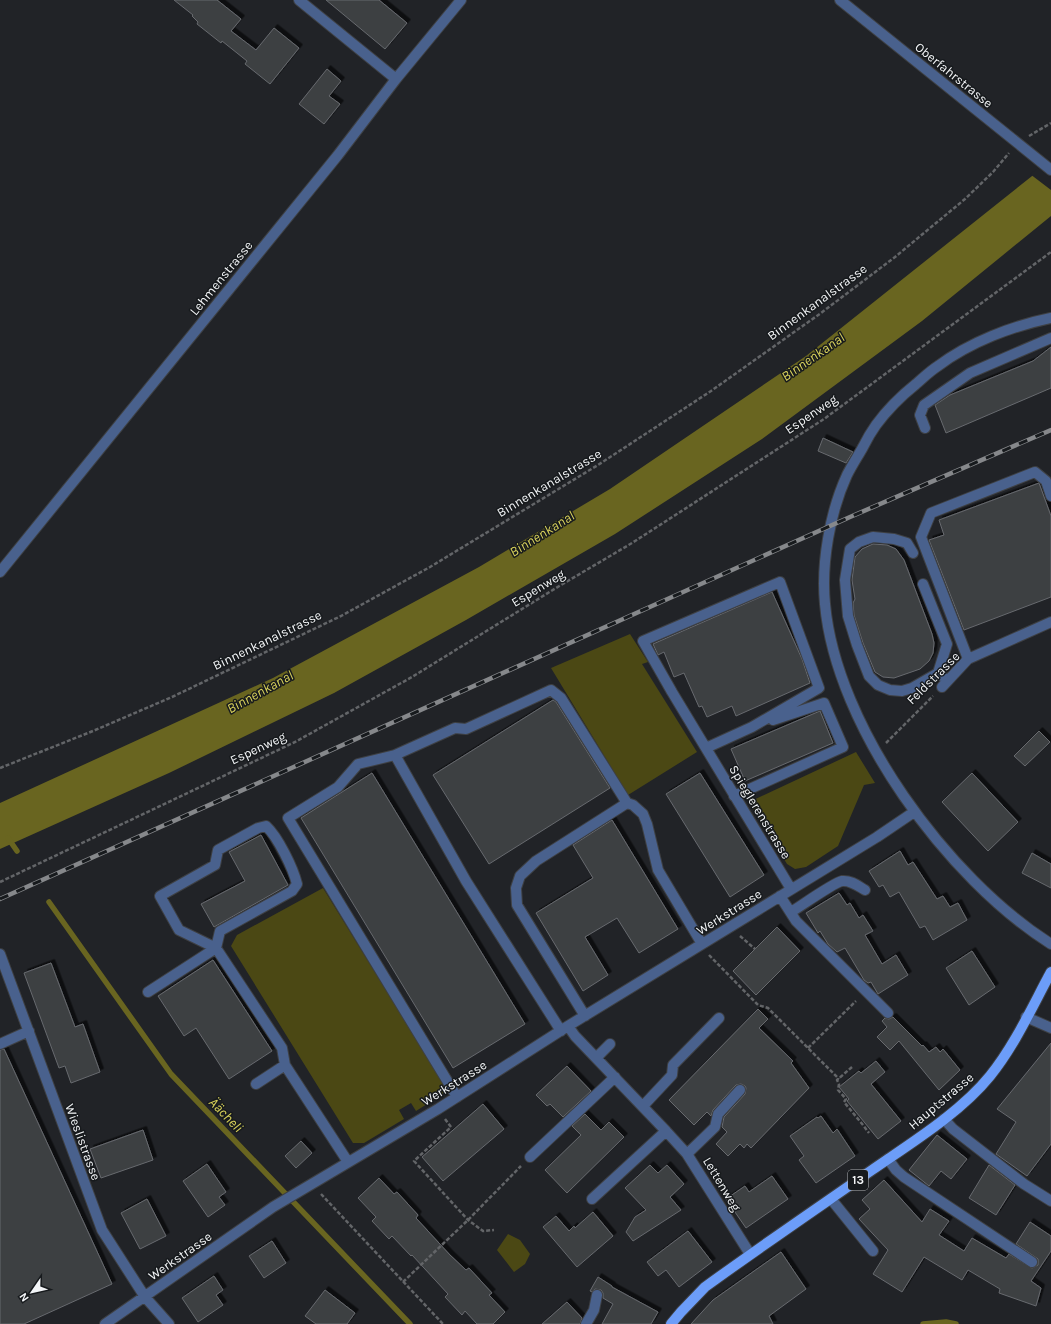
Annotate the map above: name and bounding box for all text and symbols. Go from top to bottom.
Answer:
street label: Oberfahrstrasse [912,39,996,111]
street label: Lehmenstrasse [186,238,256,318]
street label: Binnenkanalstrasse [764,261,870,343]
water label: Binnenkanal [778,329,848,385]
street label: Espenweg [782,391,840,437]
street label: Binnenkanalstrasse [494,446,604,520]
water label: Binnenkanal [506,507,578,561]
street label: Espenweg [509,566,568,610]
street label: Binnenkanalstrasse [210,607,324,673]
street label: Feldstrasse [904,648,963,707]
water label: Binnenkanal [224,667,297,717]
street label: Espenweg [228,728,289,767]
street label: Spieglerenstrasse [726,762,794,862]
street label: Werkstrasse [694,886,765,938]
street label: Werkstrasse [419,1057,490,1109]
street label: Hauptstrasse [905,1069,977,1132]
water label: Äächeli [205,1094,247,1136]
street label: Wieslistrasse [62,1102,104,1183]
street label: Lettenweg [700,1154,744,1214]
road number: 13 [848,1170,868,1190]
street label: Werkstrasse [145,1229,215,1283]
north arrow [12,1272,52,1312]
text: N [17,1290,32,1304]

